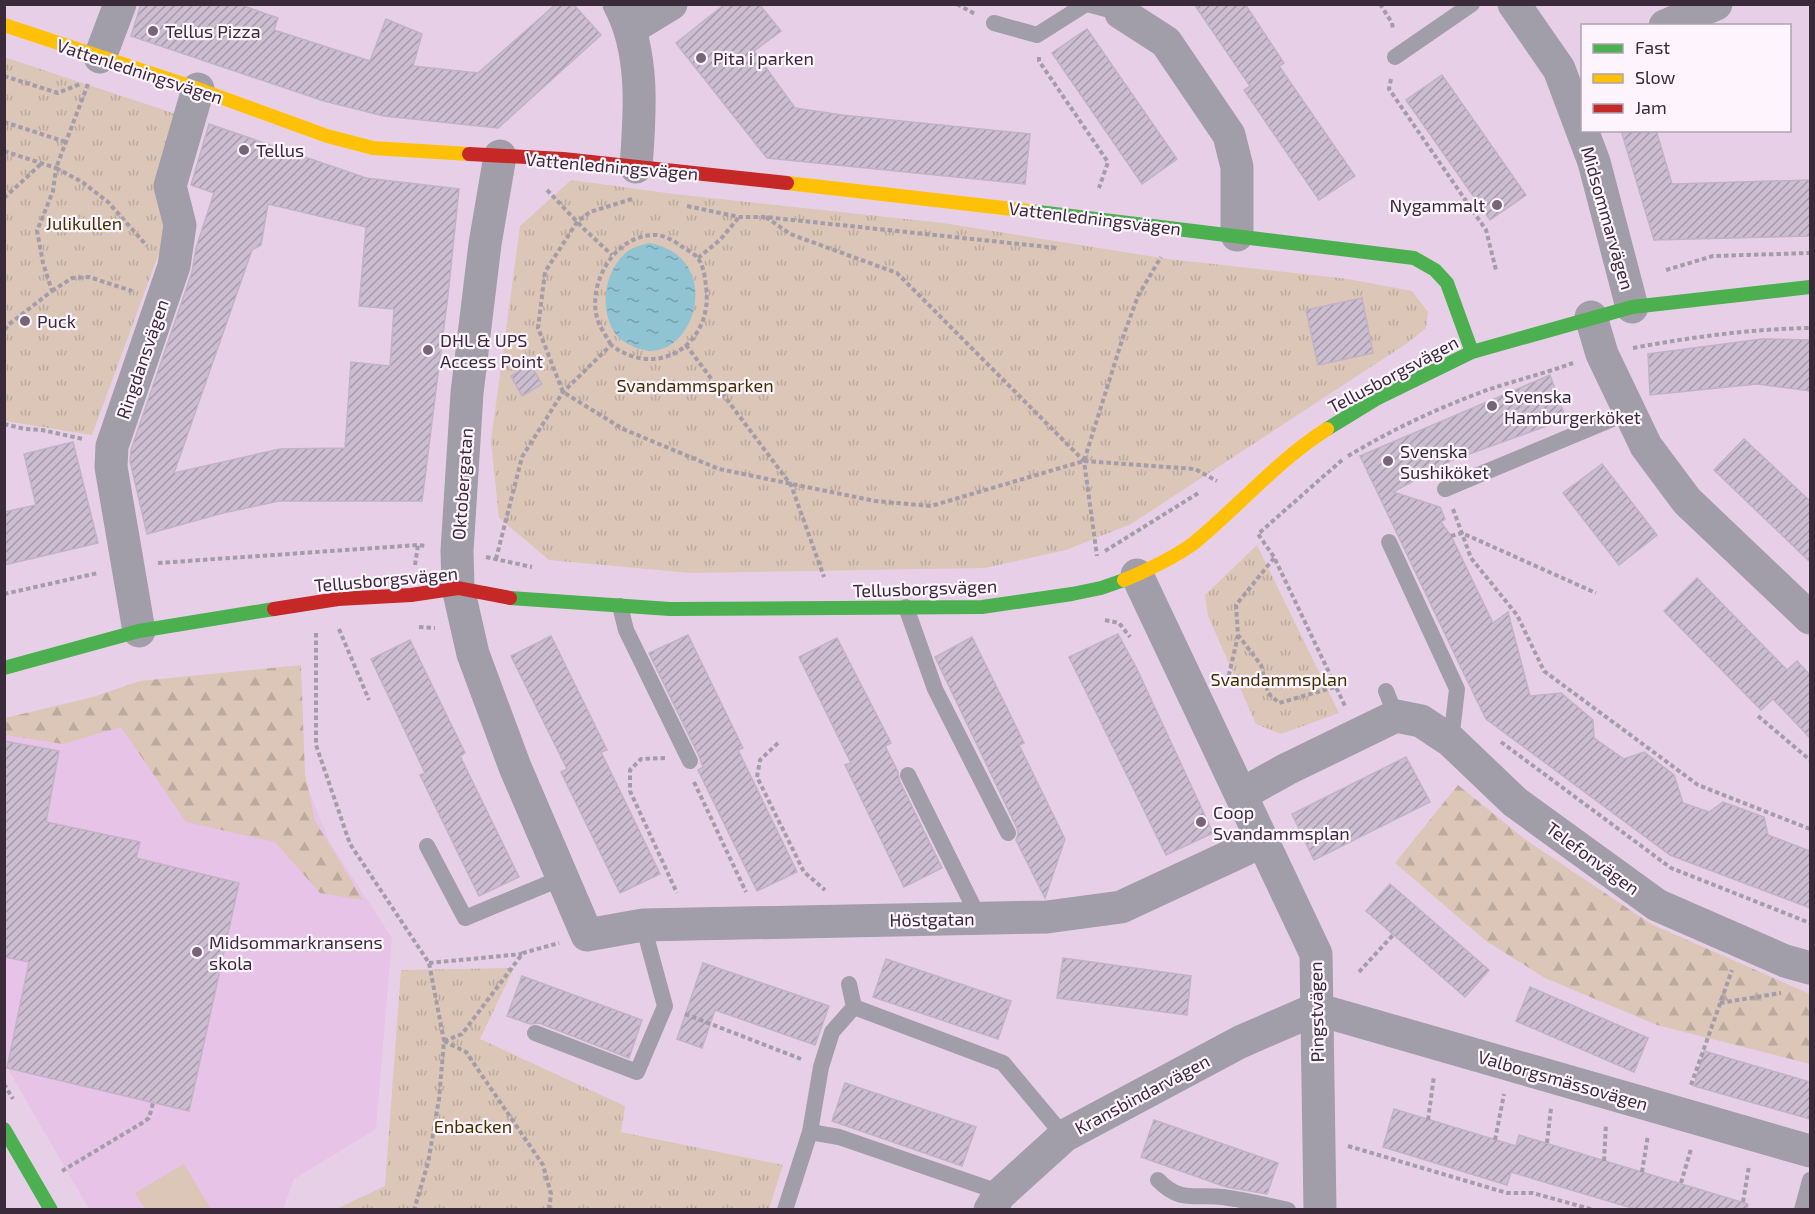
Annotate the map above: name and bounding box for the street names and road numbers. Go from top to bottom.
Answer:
street label: Vattenledningsvägen [54,34,226,108]
street label: Midsommarvägen [1577,144,1639,292]
street label: Vattenledningsvägen [525,147,699,185]
street label: Vattenledningsvägen [1008,197,1182,239]
street label: Ringdansvägen [111,296,173,422]
street label: Tellusborgsvägen [1324,330,1462,418]
street label: Oktobergatan [447,427,477,541]
street label: Tellusborgsvägen [313,562,459,596]
street label: Tellusborgsvägen [852,574,998,602]
street label: Telefonvägen [1542,817,1644,899]
street label: Höstgatan [889,907,975,931]
street label: Pingstvägen [1304,961,1328,1063]
street label: Valborgsmässovägen [1475,1045,1651,1115]
street label: Kransbindarvägen [1071,1049,1213,1139]

